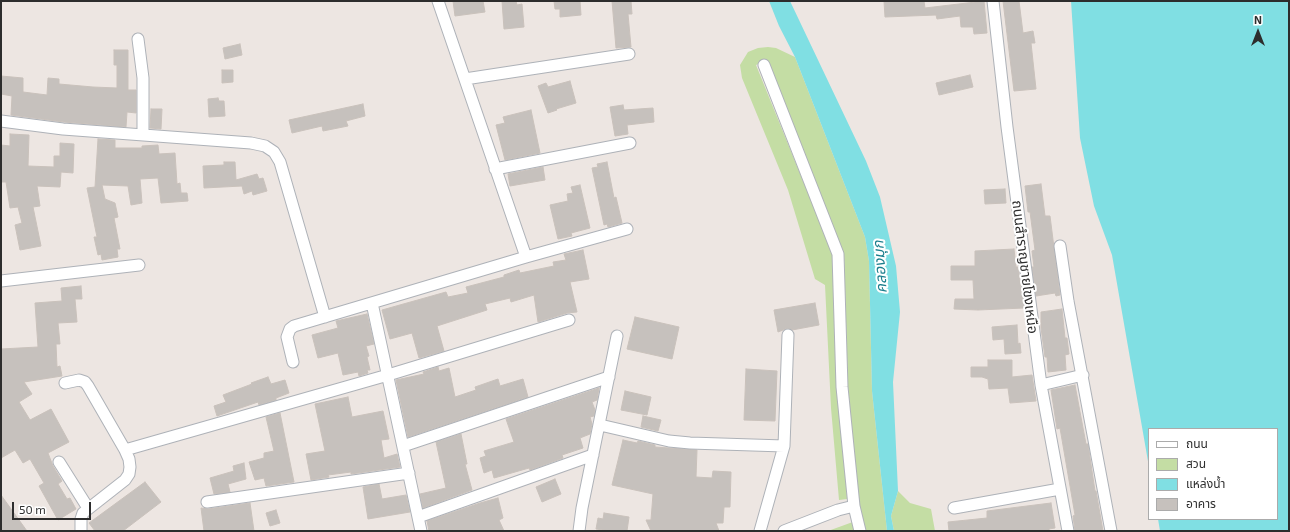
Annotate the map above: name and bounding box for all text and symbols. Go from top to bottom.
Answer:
north arrow [1238,12,1278,52]
text: N [1254,13,1262,26]
street label: ถนนสำราญชายโขงเหนือ [1008,199,1042,335]
water label: คลองมุก [869,240,891,294]
legend [1148,428,1278,520]
text: ถนน [1186,436,1208,450]
text: สวน [1186,456,1206,470]
text: แหล่งน้ำ [1186,476,1225,490]
scale bar [14,494,93,520]
text: อาคาร [1186,496,1216,510]
text: 50 m [19,502,46,516]

